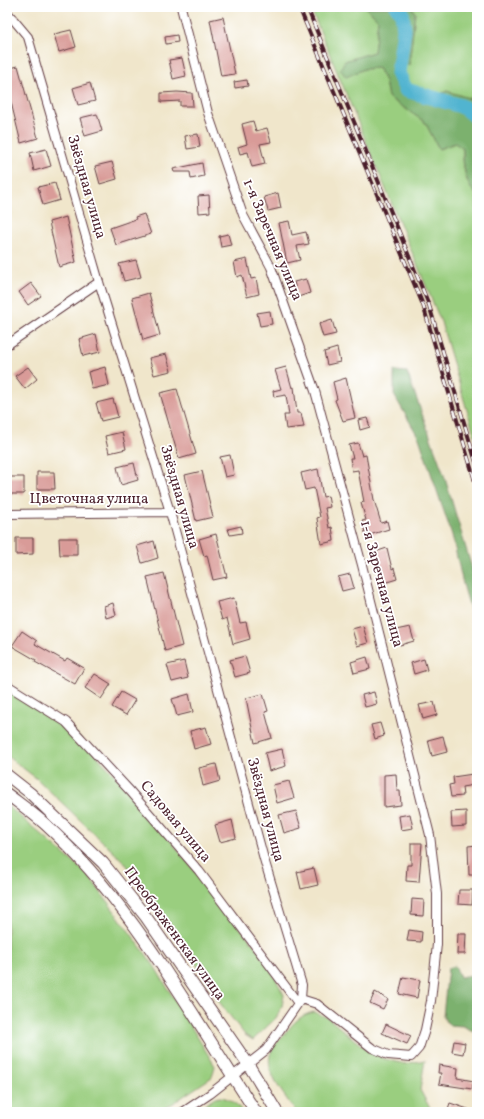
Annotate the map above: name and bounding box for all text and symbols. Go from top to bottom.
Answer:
street label: Звёздная улица [61,133,111,241]
street label: 1-я Заречная улица [237,176,307,304]
street label: Звёздная улица [154,443,204,551]
street label: Цветочная улица [30,489,148,510]
street label: 1-я Заречная улица [354,518,408,650]
street label: Звёздная улица [241,756,289,864]
street label: Садовая улица [135,777,215,867]
street label: Преображенская улица [118,863,230,1005]

